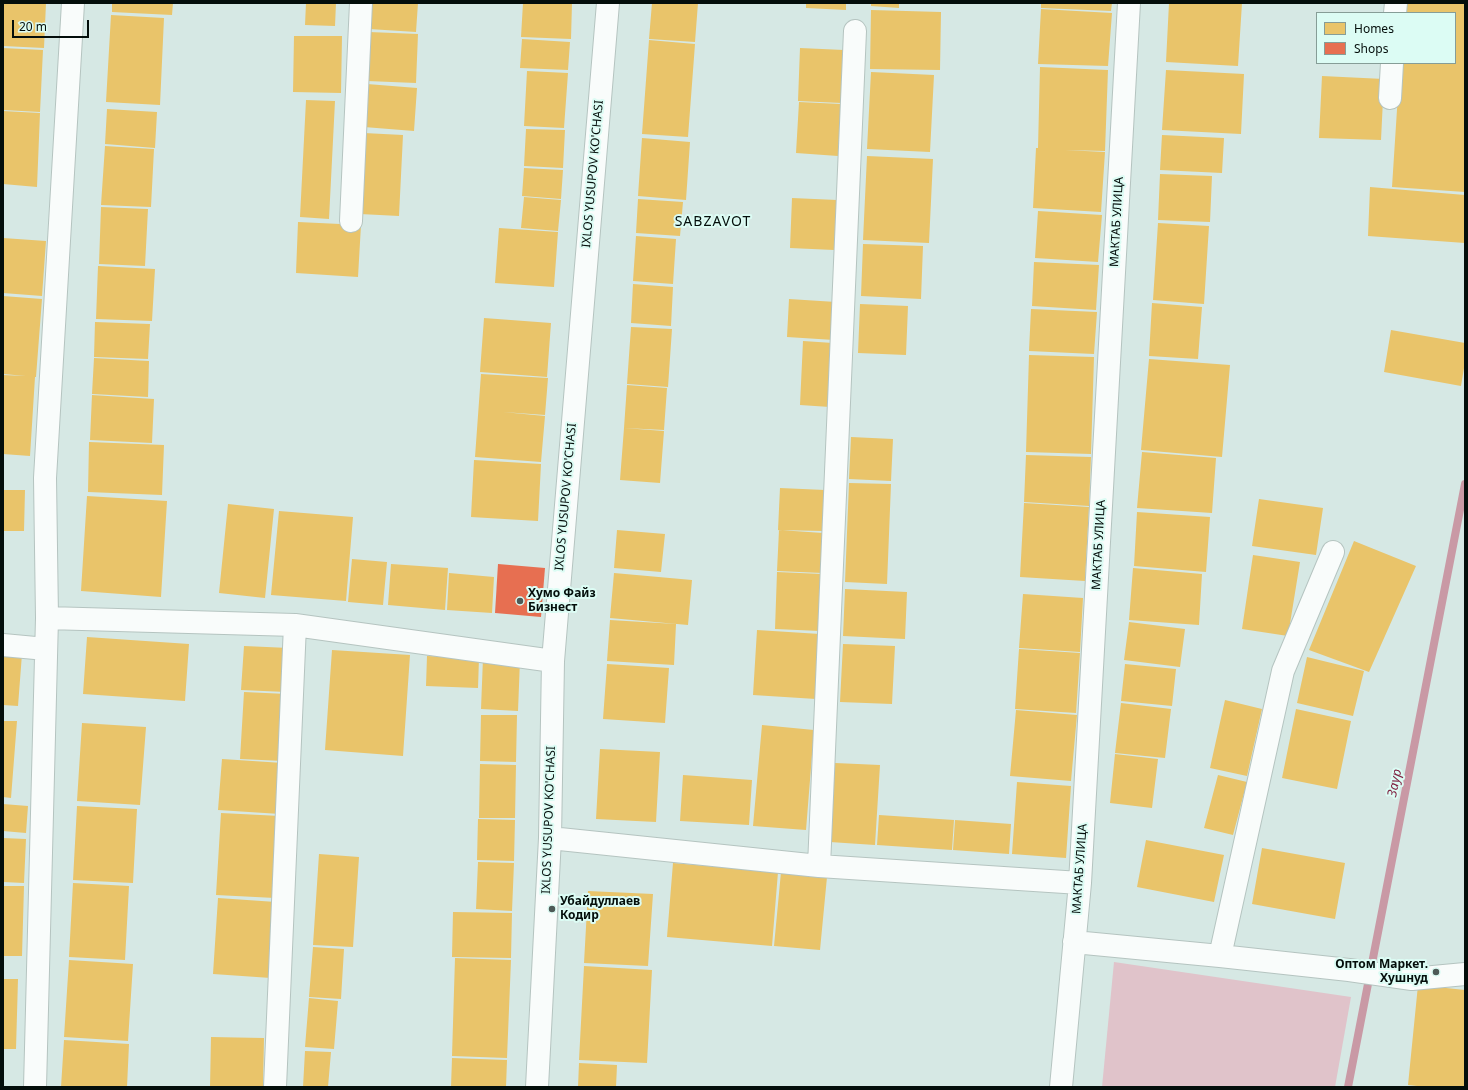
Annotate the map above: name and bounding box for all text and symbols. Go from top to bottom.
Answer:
scale bar [14,12,91,38]
legend [1316,12,1456,64]
text: 20 m [19,18,47,35]
text: Homes [1354,20,1394,37]
text: Shops [1354,40,1388,57]
street label: IXLOS YUSUPOV KO'CHASI [579,100,607,248]
street label: МАКТАБ УЛИЦА [1107,177,1127,267]
district label: SABZAVOT [675,214,751,230]
street label: IXLOS YUSUPOV KO'CHASI [552,423,580,571]
street label: МАКТАБ УЛИЦА [1089,500,1109,590]
place label: Хумо Файз Бизнест [528,587,596,615]
marker: Хумо Файз Бизнест [515,596,525,606]
street label: IXLOS YUSUPOV KO'CHASI [539,746,559,894]
water label: Заур [1385,768,1405,798]
street label: МАКТАБ УЛИЦА [1070,823,1090,915]
place label: Убайдуллаев Кодир [560,895,640,923]
marker: Убайдуллаев Кодир [547,904,557,914]
place label: Оптом Маркет. Хушнуд [1335,958,1428,986]
marker: Оптом Маркет. Хушнуд [1431,967,1441,977]

